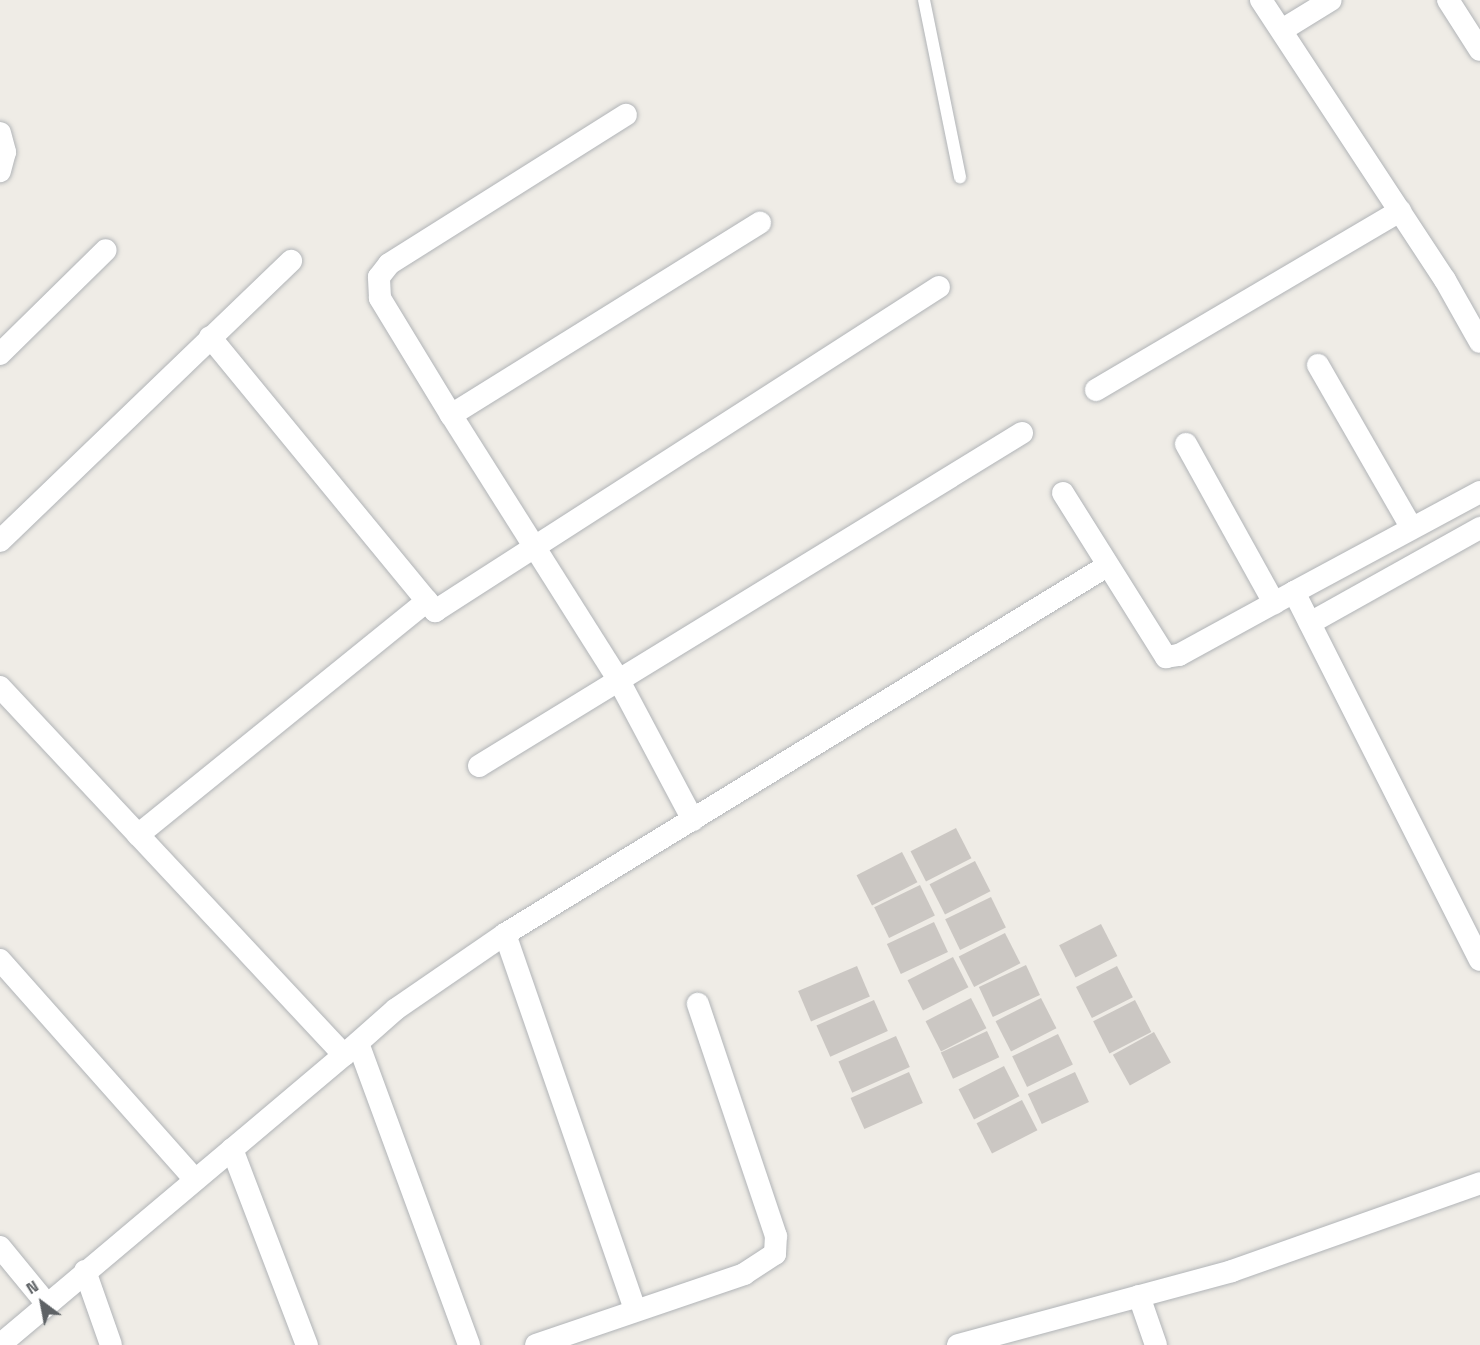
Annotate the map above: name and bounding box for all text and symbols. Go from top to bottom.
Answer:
north arrow [12,1273,72,1333]
text: N [22,1276,42,1299]

